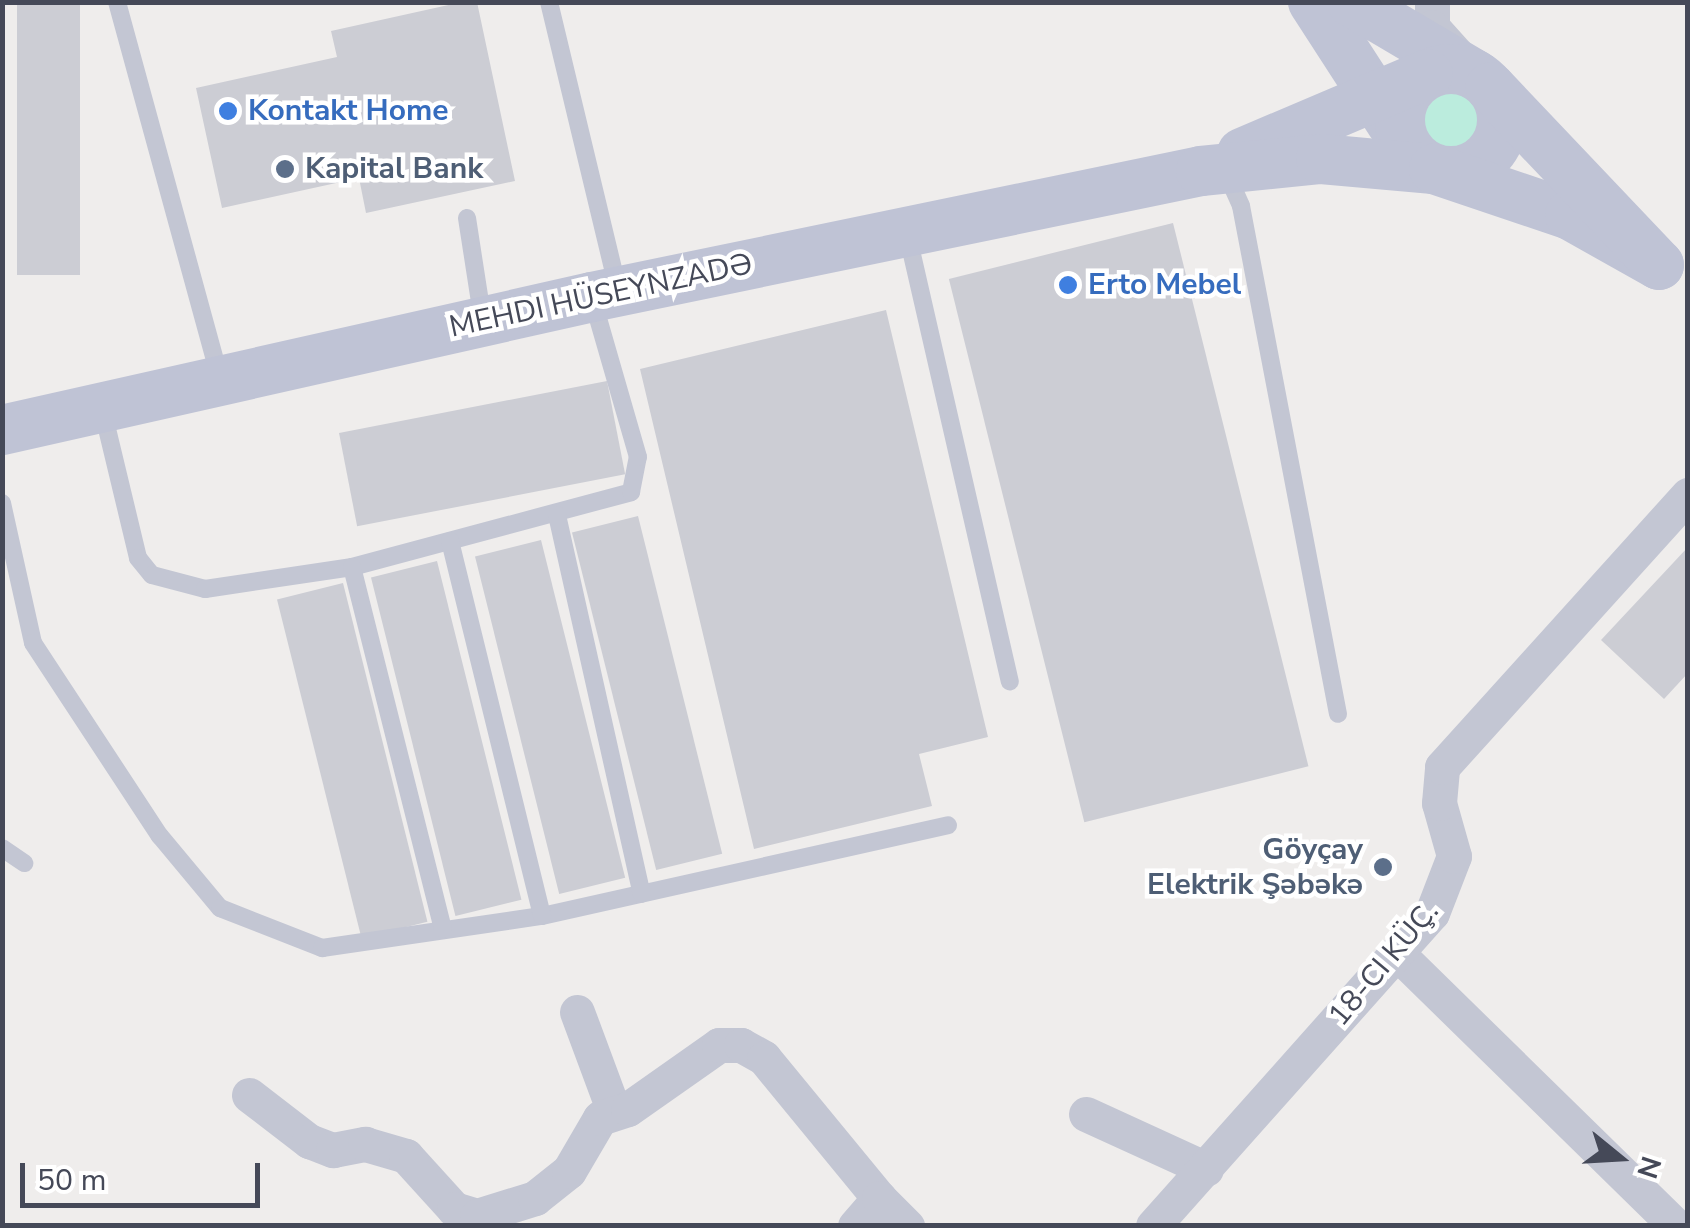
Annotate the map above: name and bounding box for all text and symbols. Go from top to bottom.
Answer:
place label: Kontakt Home [248,93,449,129]
marker: Kontakt Home [217,100,239,122]
place label: Kapital Bank [305,151,483,187]
marker: Kapital Bank [274,158,296,180]
street label: MEHDI HÜSEYNZADƏ [446,246,756,346]
place label: Erto Mebel [1088,267,1241,303]
marker: Erto Mebel [1057,274,1079,296]
place label: Göyçay Elektrik Şəbəkə [1147,832,1363,902]
marker: Göyçay Elektrik Şəbəkə [1372,856,1394,878]
street label: 18-CI KÜÇ. [1321,894,1447,1034]
north arrow [1570,1108,1670,1208]
scale bar [25,1143,265,1205]
text: N [1627,1151,1670,1183]
text: 50 m [37,1160,106,1201]

